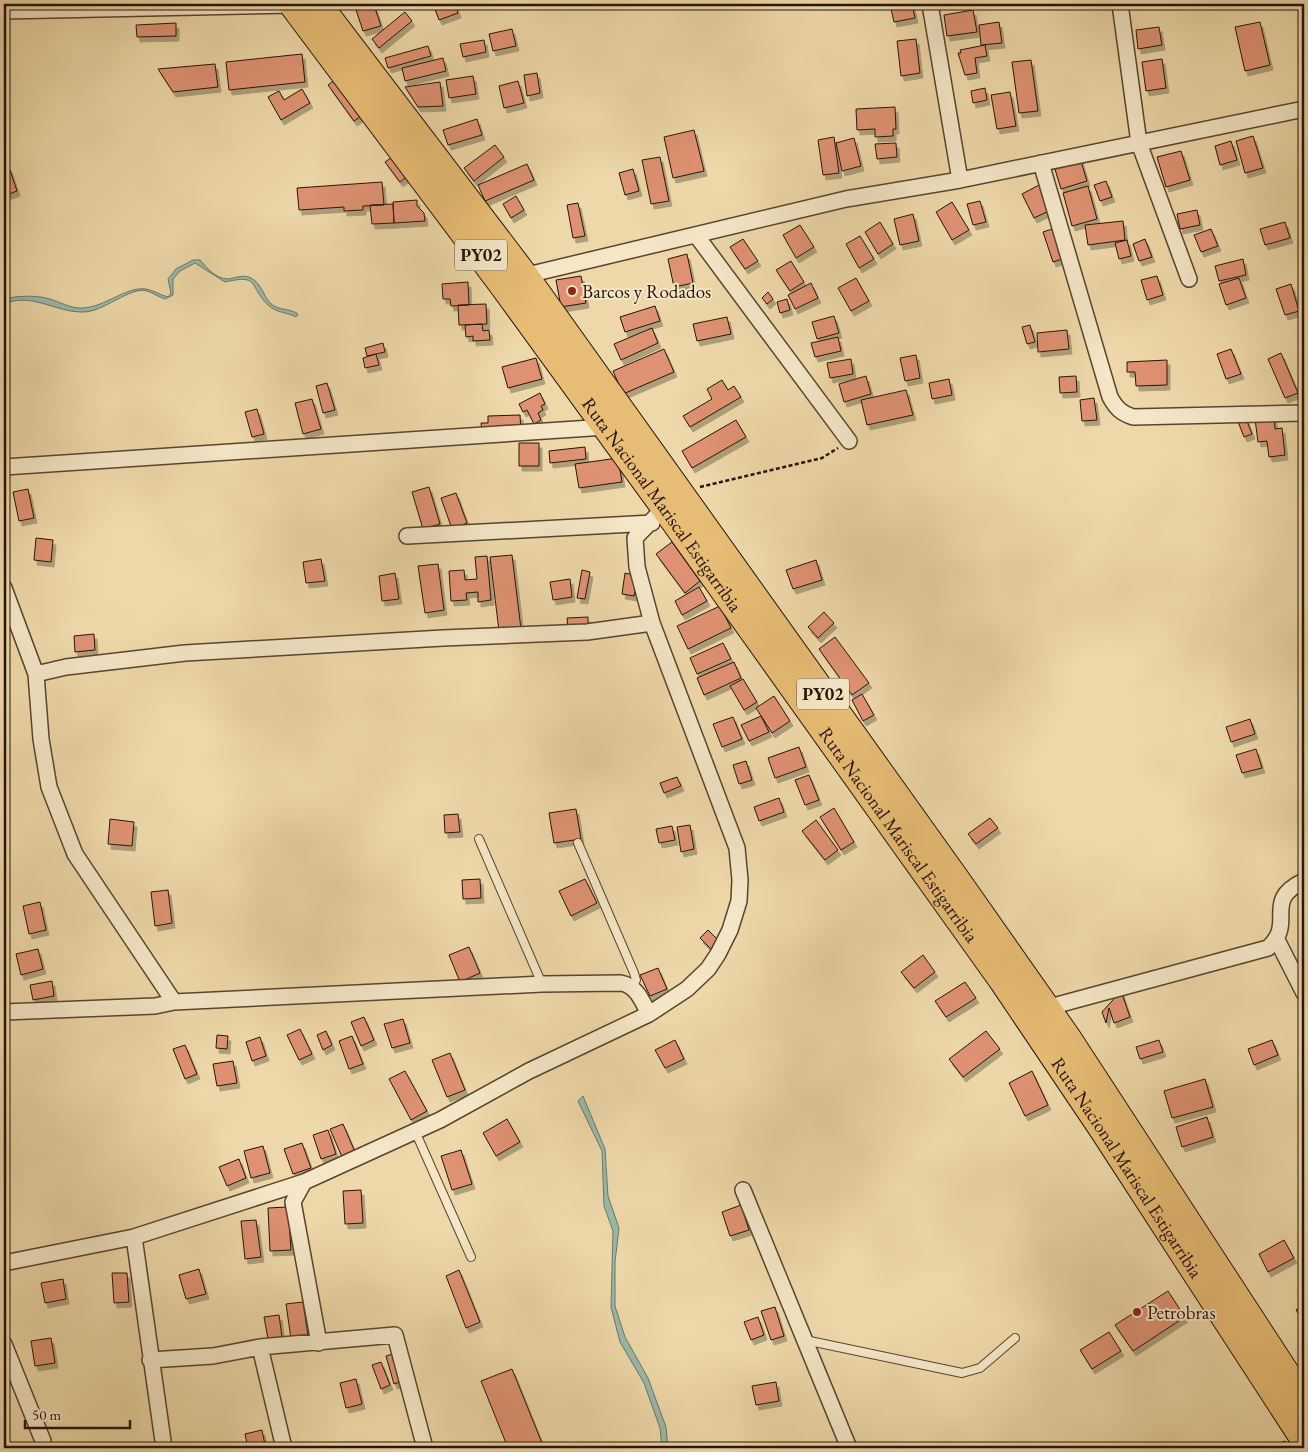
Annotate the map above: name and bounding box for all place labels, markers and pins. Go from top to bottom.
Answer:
place label: Barcos y Rodados [582,279,711,304]
marker: Barcos y Rodados [566,285,578,297]
place label: Petrobras [1147,1300,1216,1325]
marker: Petrobras [1131,1306,1143,1318]

